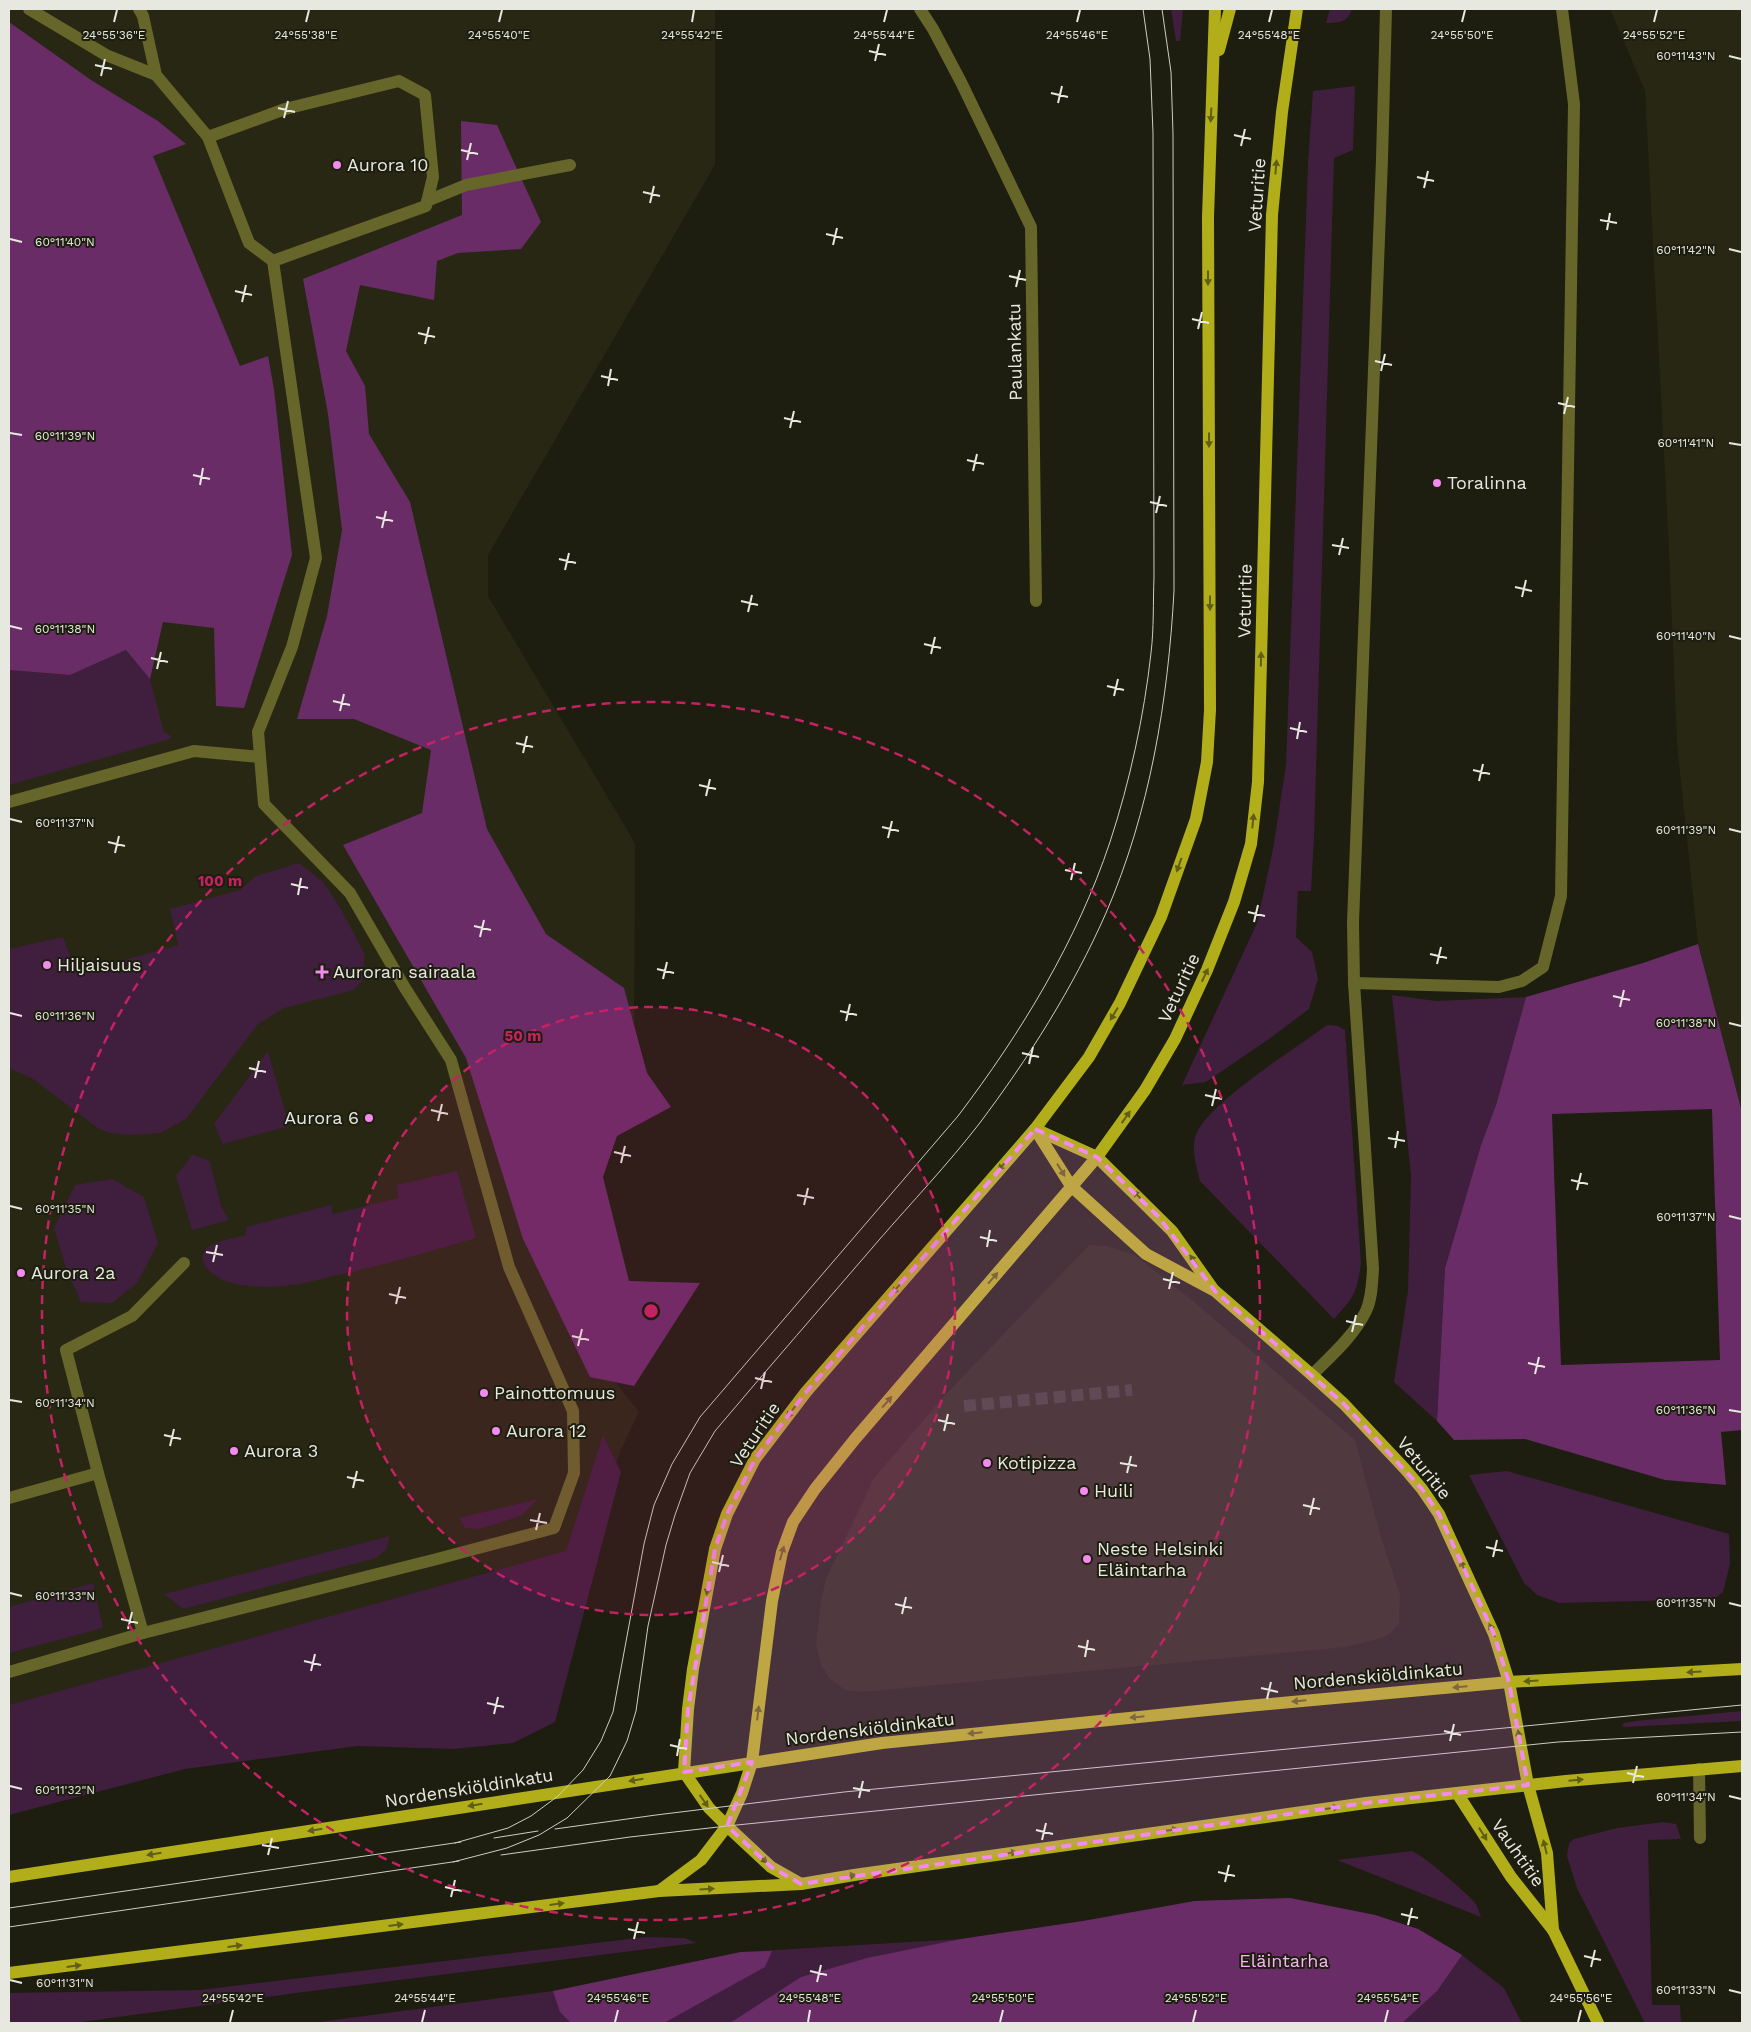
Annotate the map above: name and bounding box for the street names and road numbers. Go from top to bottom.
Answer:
street label: Veturitie [1243,157,1270,233]
street label: Paulankatu [1003,303,1026,401]
street label: Veturitie [1233,564,1256,638]
street label: Veturitie [1153,950,1204,1026]
street label: Veturitie [725,1398,784,1471]
street label: Veturitie [1393,1432,1456,1503]
street label: Nordenskiöldinkatu [1292,1658,1464,1693]
street label: Nordenskiöldinkatu [784,1708,956,1749]
street label: Nordenskiöldinkatu [383,1764,555,1811]
street label: Vauhtitie [1487,1815,1549,1891]

